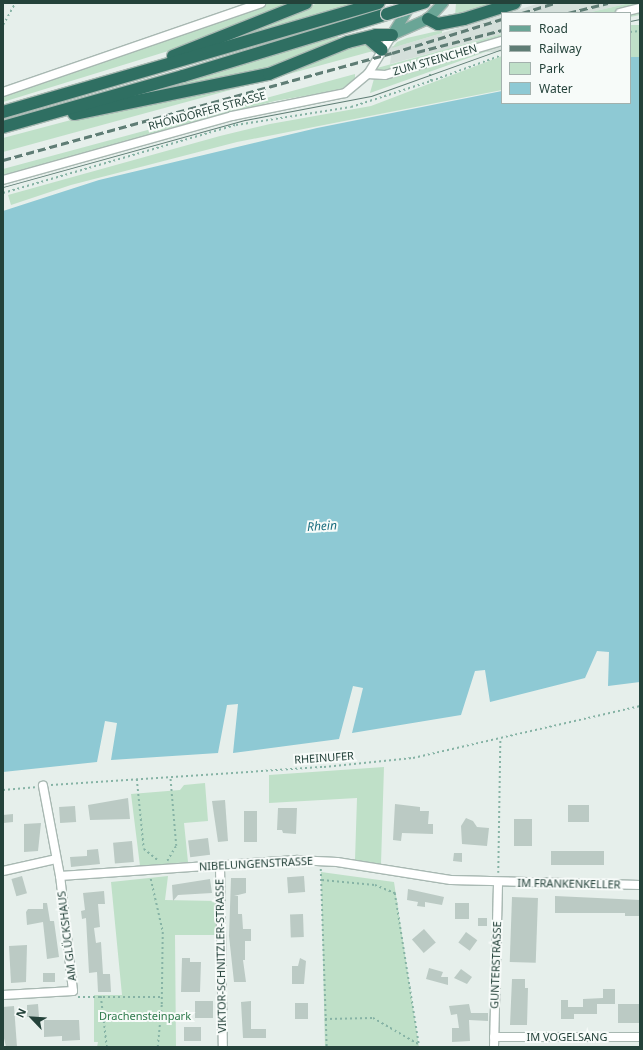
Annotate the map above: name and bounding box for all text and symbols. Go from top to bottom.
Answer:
legend [501,12,631,104]
text: Road [539,20,568,37]
text: Railway [539,40,582,57]
street label: ZUM STEINCHEN [391,42,479,78]
text: Park [539,60,564,77]
text: Water [539,80,573,97]
street label: RHÖNDORFER STRASSE [147,89,267,133]
water label: Rhein [307,518,337,534]
street label: RHEINUFER [294,749,354,767]
street label: NIBELUNGENSTRASSE [199,854,313,874]
street label: IM FRANKENKELLER [517,877,621,891]
street label: VIKTOR-SCHNITZLER-STRASSE [213,879,229,1033]
street label: AM GLÜCKSHAUS [55,890,79,982]
street label: GUNTERSTRASSE [488,921,504,1009]
north arrow [12,998,52,1038]
text: N [12,1005,29,1020]
park label: Drachensteinpark [99,1009,191,1023]
street label: IM VOGELSANG [527,1030,607,1044]

